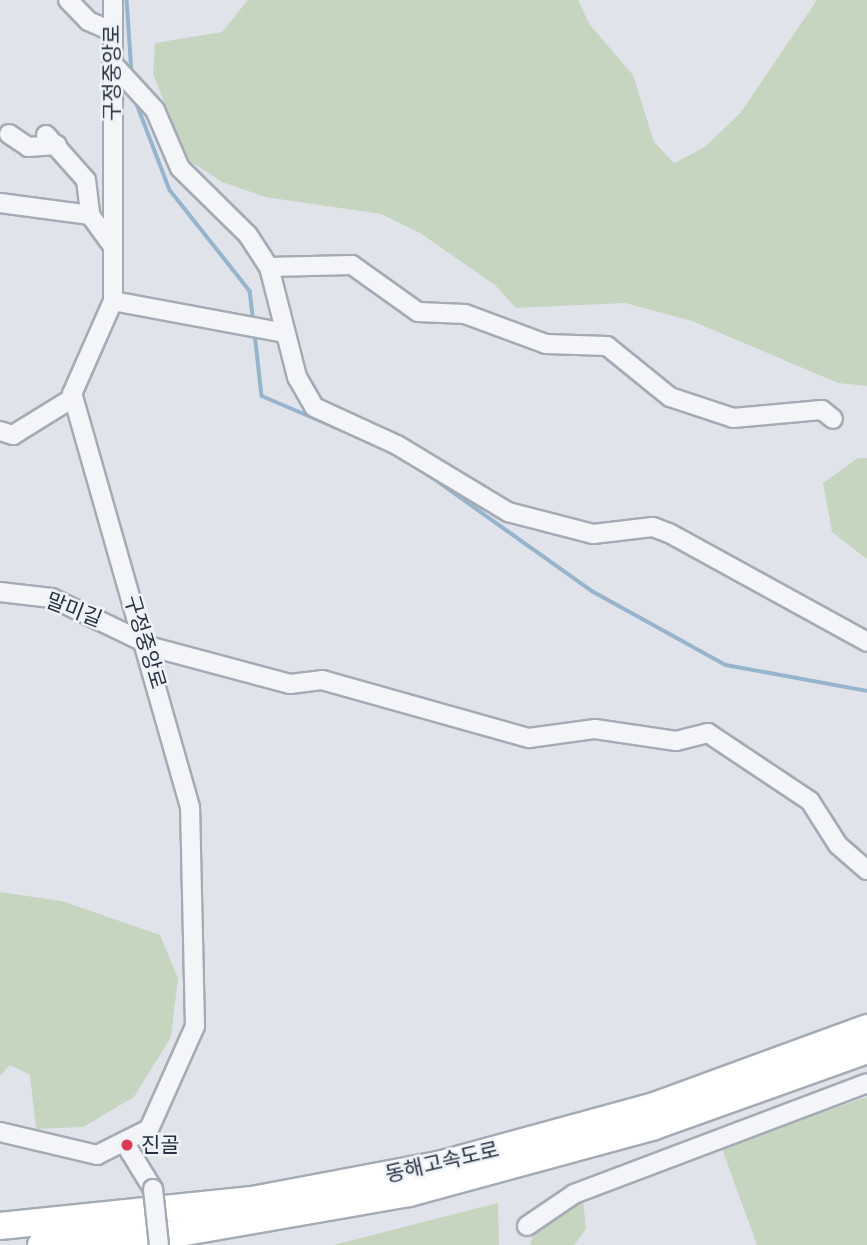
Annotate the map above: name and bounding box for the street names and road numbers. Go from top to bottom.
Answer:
street label: 구정중앙로 [99,25,125,121]
street label: 말미길 [42,588,106,632]
street label: 구정중앙로 [119,592,171,692]
street label: 동해고속도로 [383,1137,501,1187]

